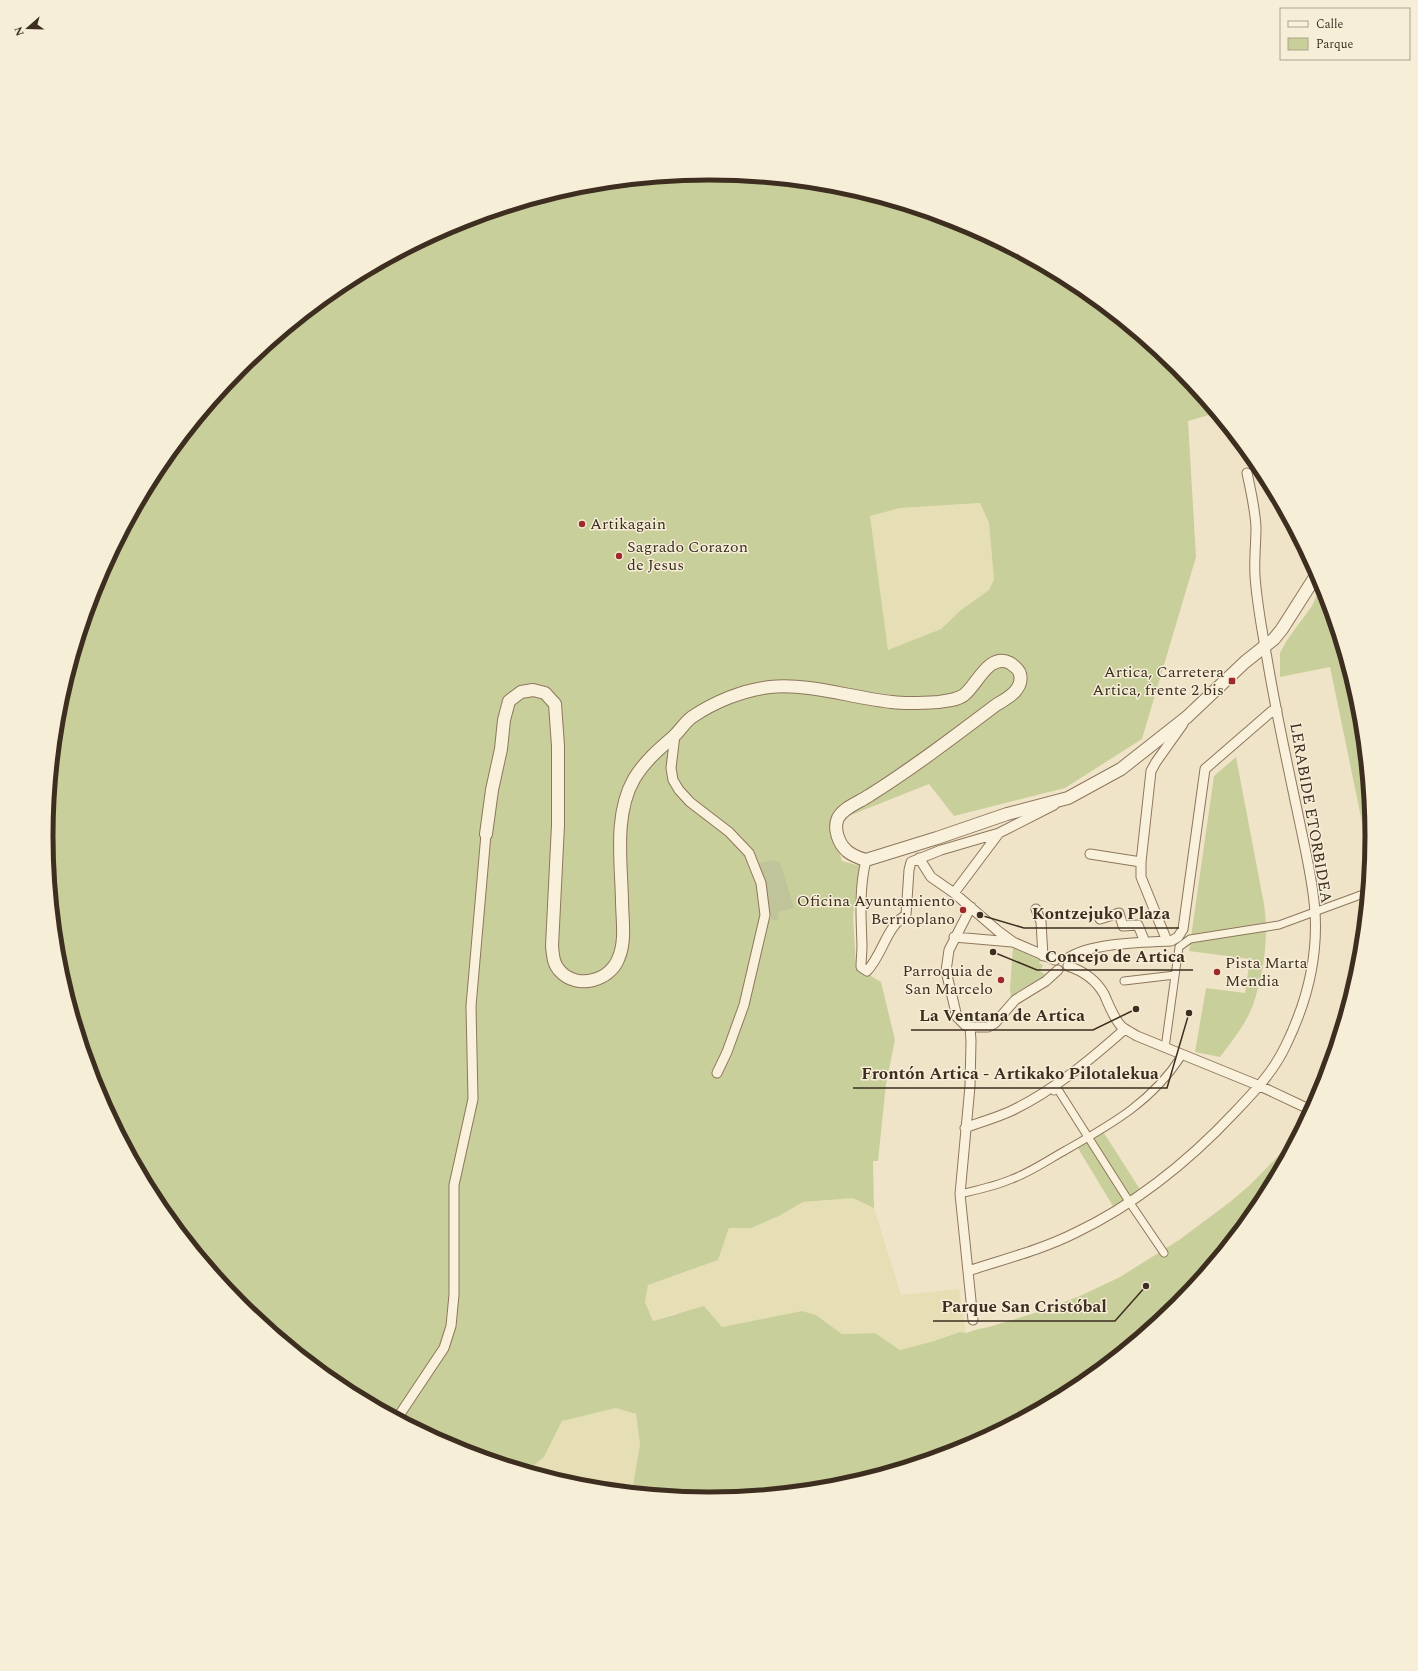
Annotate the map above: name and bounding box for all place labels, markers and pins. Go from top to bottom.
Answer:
place label: Artikagain [590,512,666,536]
marker: Artikagain [577,519,587,529]
place label: Sagrado Corazon de Jesus [627,535,748,577]
marker: Sagrado Corazon de Jesus [614,551,624,561]
place label: Artica, Carretera Artica, frente 2 bis [1092,660,1224,702]
marker: Artica, Carretera Artica, frente 2 bis [1227,676,1237,686]
place label: Oficina Ayuntamiento Berrioplano [797,889,955,931]
callout: Kontzejuko Plaza [1024,899,1179,928]
marker: Oficina Ayuntamiento Berrioplano [958,905,968,915]
callout: Concejo de Artica [1037,941,1193,970]
place label: Pista Marta Mendia [1225,951,1308,993]
place label: Parroquia de San Marcelo [902,959,993,1001]
marker: Pista Marta Mendia [1212,967,1222,977]
marker: Parroquia de San Marcelo [996,975,1006,985]
callout: La Ventana de Artica [911,1001,1093,1030]
callout: Frontón Artica - Artikako Pilotalekua [853,1059,1167,1088]
callout: Parque San Cristóbal [933,1292,1115,1321]

